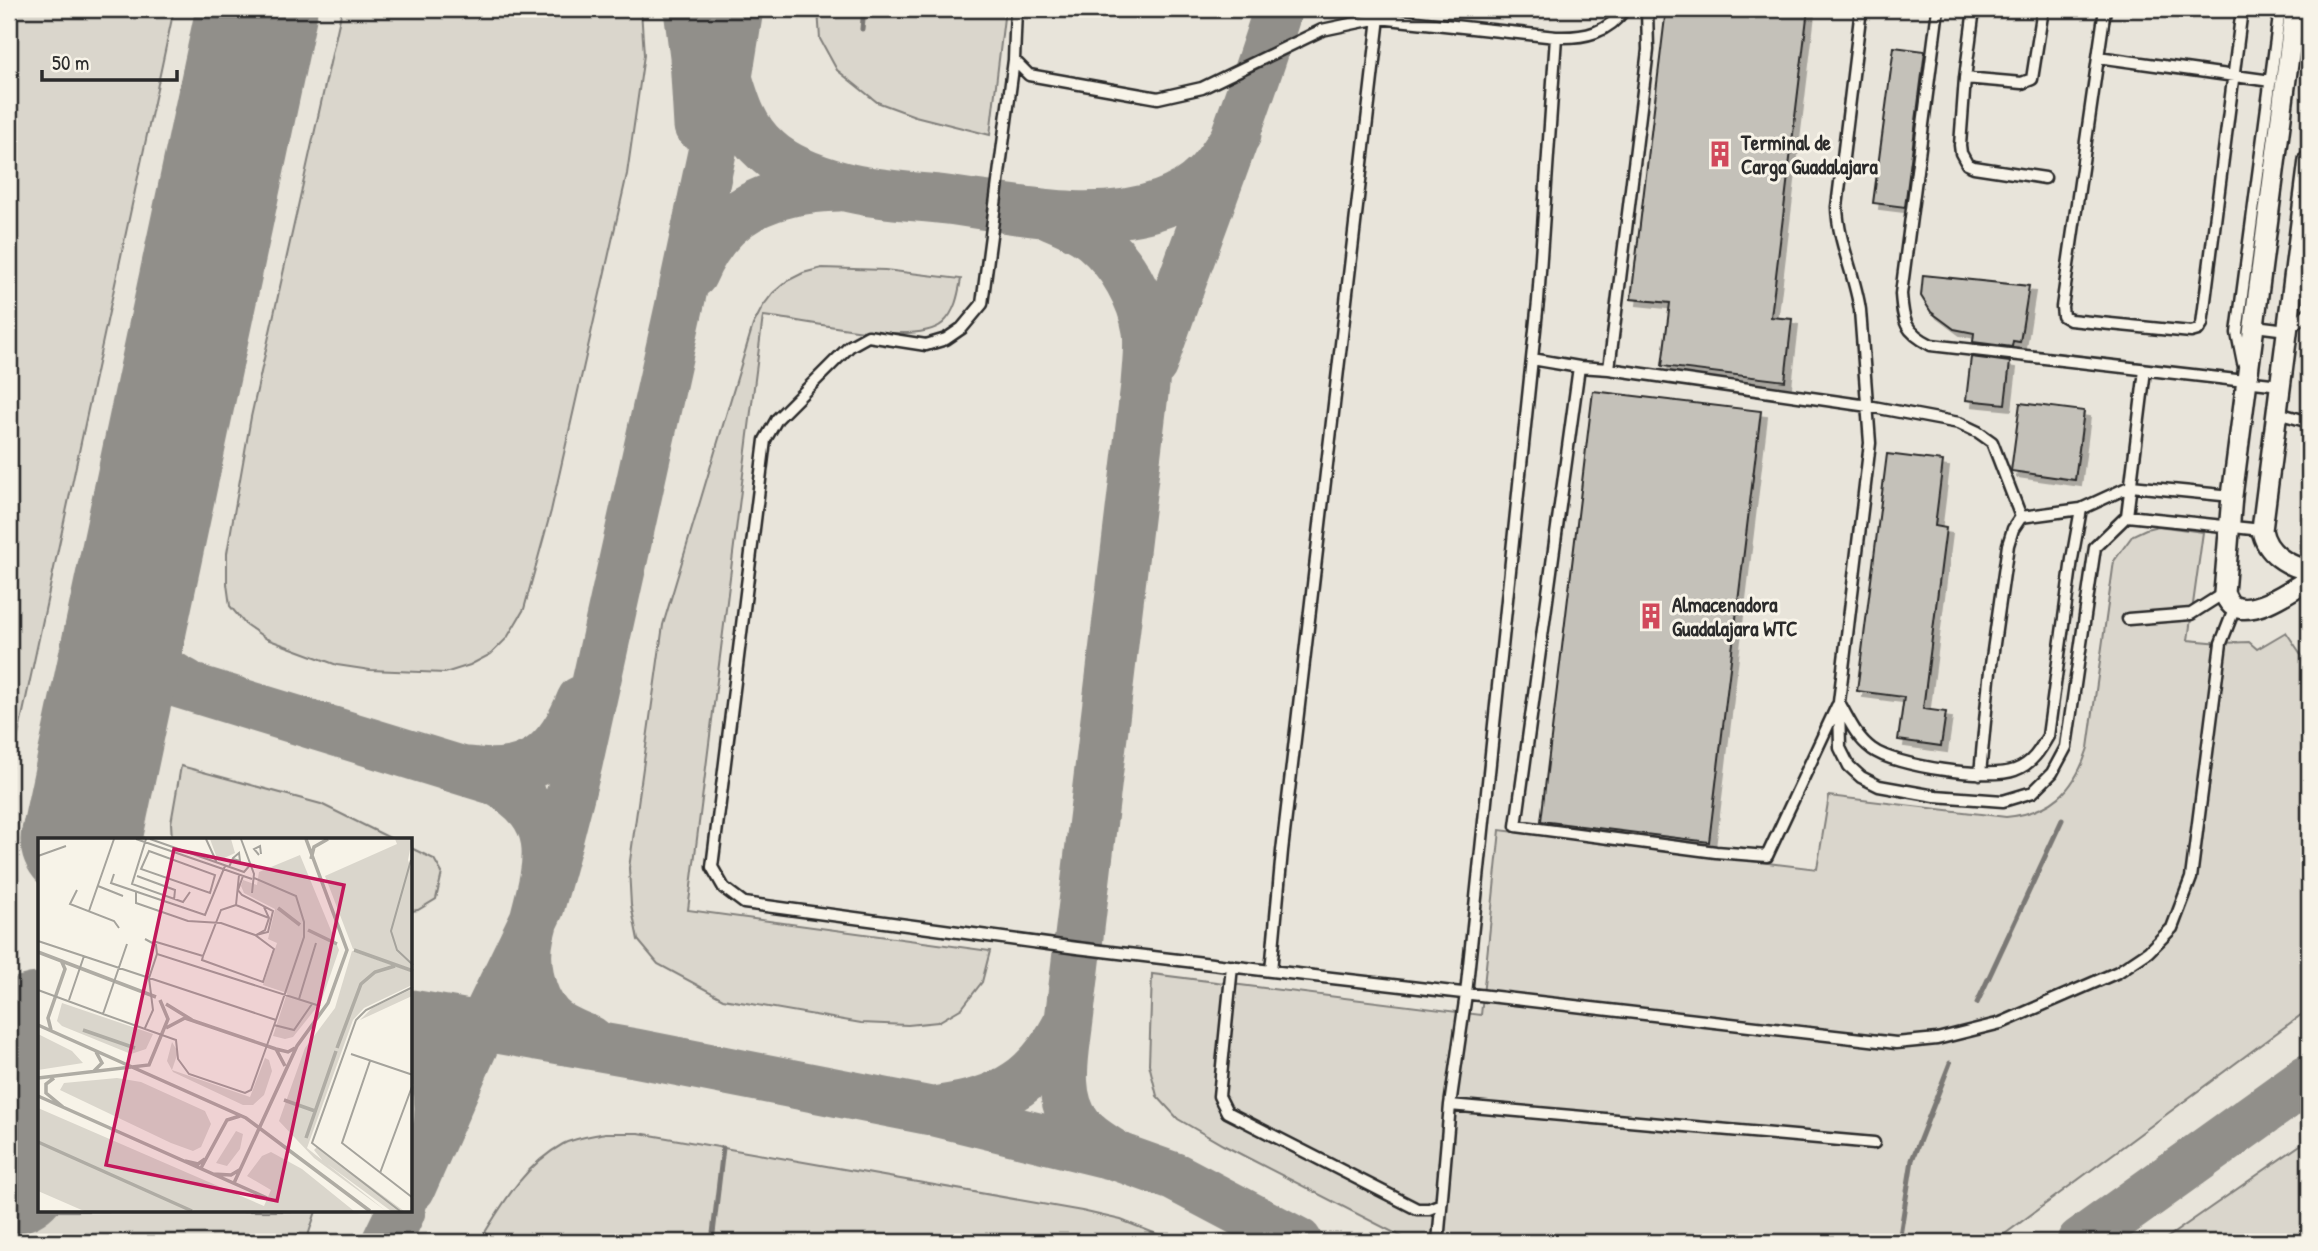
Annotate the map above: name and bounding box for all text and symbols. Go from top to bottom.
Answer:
scale bar [42,38,177,82]
text: 50 m [52,48,89,77]
place label: Terminal de Carga Guadalajara [1740,128,1878,182]
building icon: Terminal de Carga Guadalajara [1705,139,1735,169]
place label: Almacenadora Guadalajara WTC [1672,590,1798,643]
building icon: Almacenadora Guadalajara WTC [1636,601,1666,631]
inset map [38,838,413,1212]

